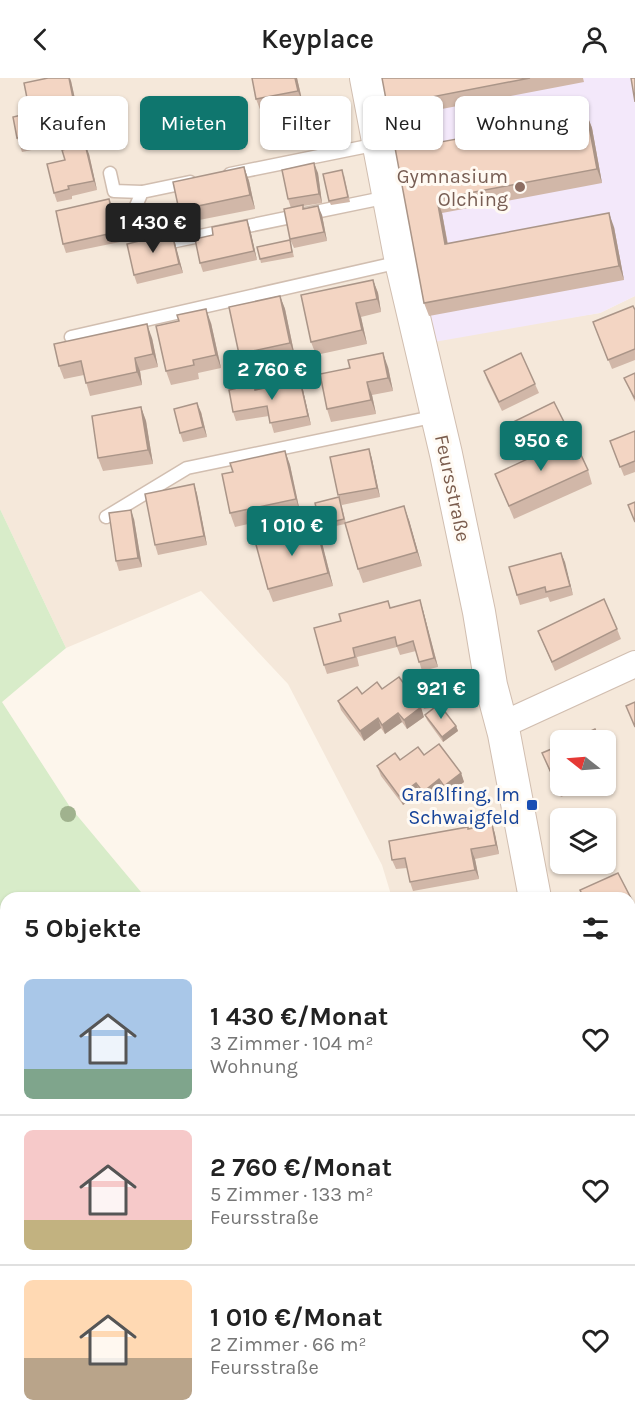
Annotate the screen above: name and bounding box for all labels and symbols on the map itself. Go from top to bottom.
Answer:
place label: Gymnasium Olching [397,165,508,211]
marker: Gymnasium Olching [513,180,527,194]
pin: 1 430 € [98,203,208,254]
pin: 2 760 € [217,350,327,401]
pin: 950 € [499,421,583,472]
street label: Feursstraße [430,432,475,544]
pin: 1 010 € [237,506,347,557]
pin: 921 € [399,669,483,720]
north arrow [550,730,616,796]
place label: Graßlfing, Im Schwaigfeld [402,783,520,829]
marker: Graßlfing, Im Schwaigfeld [525,798,539,812]

